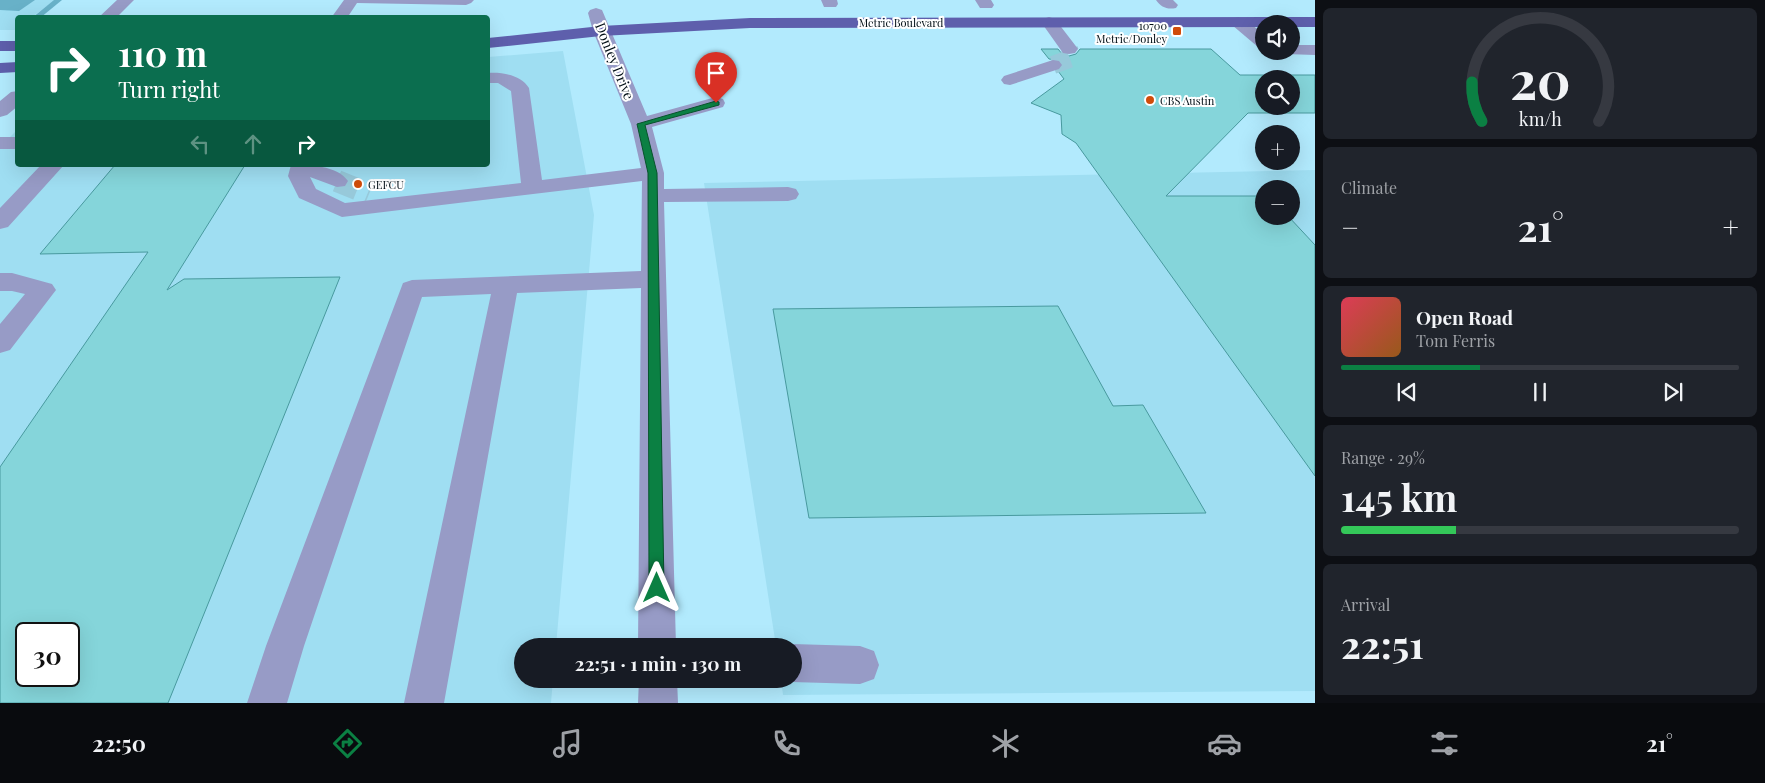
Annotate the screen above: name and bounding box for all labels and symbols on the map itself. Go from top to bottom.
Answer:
street label: Metric Boulevard [859,15,944,30]
place label: 10700 Metric/Donley [1096,18,1167,46]
street label: Donley Drive [591,20,639,102]
marker: 10700 Metric/Donley [1171,25,1183,37]
pin [695,52,737,103]
place label: CBS Austin [1160,93,1215,108]
marker: CBS Austin [1144,94,1156,106]
place label: GEFCU [368,177,404,192]
marker: GEFCU [352,178,364,190]
position arrow [630,561,682,613]
speed limit sign: 30 [15,622,80,687]

